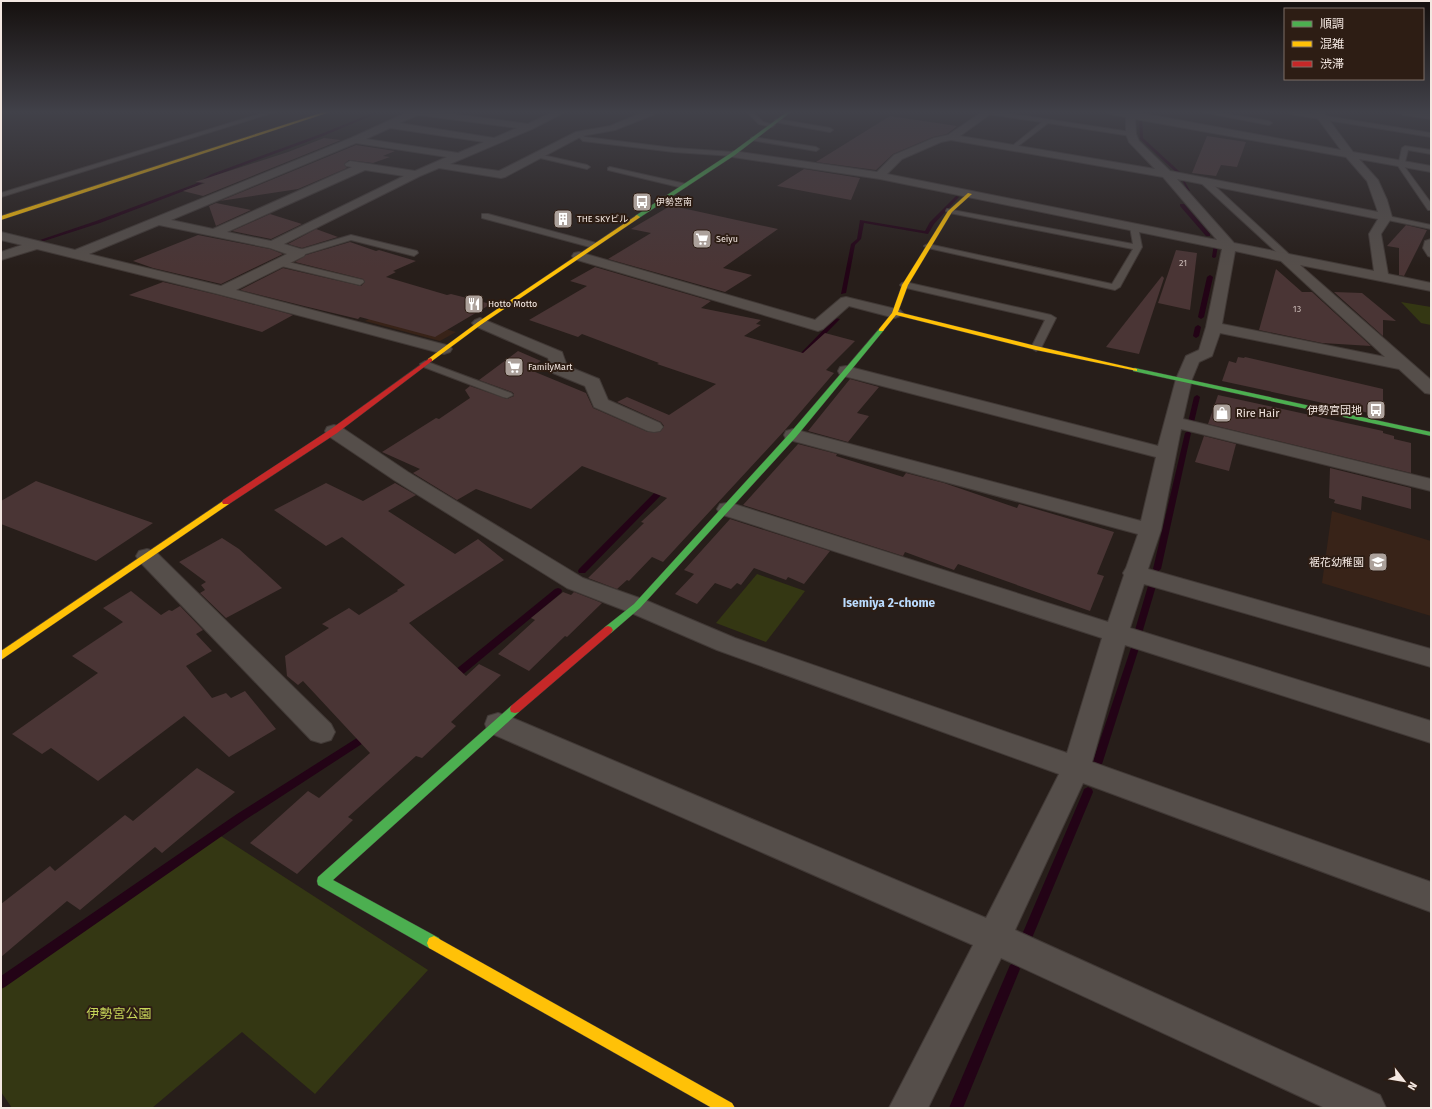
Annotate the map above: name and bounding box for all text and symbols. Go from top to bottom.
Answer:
legend [1284,8,1424,80]
text: 順調 [1320,17,1344,31]
text: 混雑 [1320,37,1344,51]
text: 渋滞 [1320,57,1344,71]
bus stop icon: 伊勢宮南 [631,191,653,213]
place label: 伊勢宮南 [655,197,692,207]
building icon: THE SKYビル [552,208,574,230]
place label: THE SKYビル [577,214,628,224]
supermarket icon: Seiyu [691,228,713,250]
place label: Seiyu [716,234,738,244]
house number: 21 [1179,258,1187,268]
restaurant icon: Hotto Motto [463,293,485,315]
place label: Hotto Motto [488,299,537,309]
house number: 13 [1293,304,1301,314]
supermarket icon: FamilyMart [503,356,525,378]
place label: FamilyMart [528,362,573,372]
bus stop icon: 伊勢宮団地 [1365,399,1387,421]
shop icon: Rire Hair [1211,402,1233,424]
place label: 伊勢宮団地 [1307,404,1362,417]
place label: Rire Hair [1236,407,1280,420]
school or university icon: 裾花幼稚園 [1367,551,1389,573]
place label: 裾花幼稚園 [1309,556,1364,569]
district label: Isemiya 2-chome [843,596,936,610]
park label: 伊勢宮公園 [86,1006,152,1021]
north arrow [1384,1061,1424,1101]
text: N [1405,1079,1420,1092]

